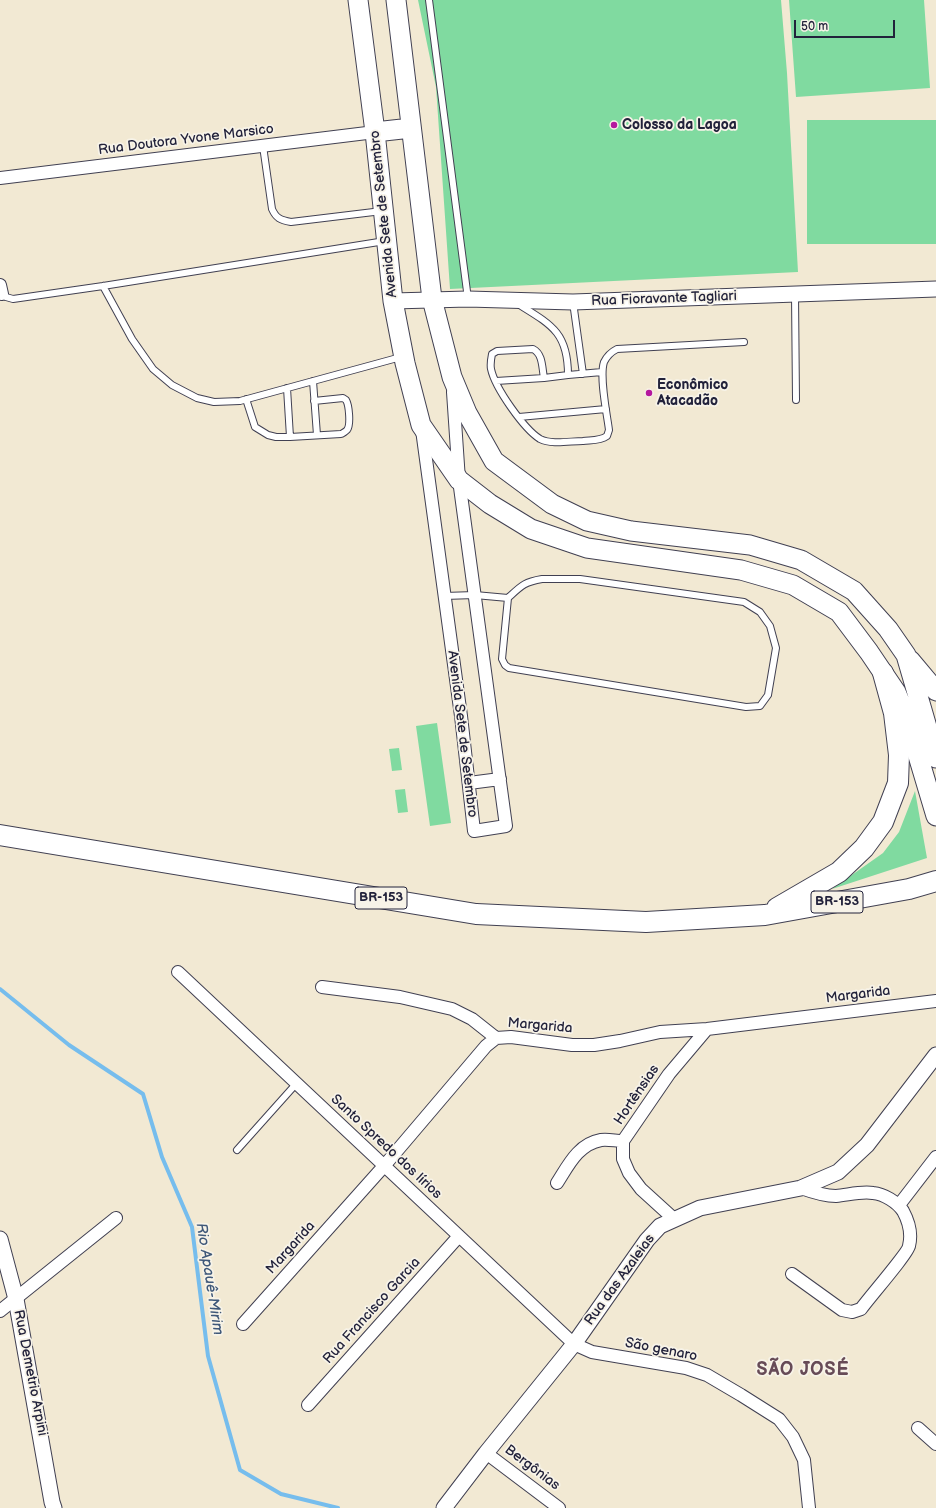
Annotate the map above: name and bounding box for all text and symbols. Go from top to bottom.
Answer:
scale bar [796,12,897,38]
text: 50 m [801,19,828,34]
place label: Colosso da Lagoa [622,117,737,133]
marker: Colosso da Lagoa [609,120,619,130]
street label: Rua Doutora Yvone Marsico [97,121,275,159]
street label: Avenida Sete de Setembro [367,130,401,298]
street label: Rua Fioravante Tagliari [591,288,737,310]
place label: Econômico Atacadão [657,377,728,410]
marker: Econômico Atacadão [644,388,654,398]
street label: Avenida Sete de Setembro [443,650,481,818]
road number: BR-153 [355,887,407,909]
road number: BR-153 [811,891,863,913]
street label: Margarida [825,983,891,1007]
street label: Margarida [507,1015,573,1037]
street label: Hortênsias [611,1062,663,1128]
street label: Santo Spredo dos lírios [327,1091,445,1203]
street label: Margarida [263,1218,319,1278]
water label: Rio Apauê-Mirim [191,1222,227,1336]
street label: Rua das Azaleias [581,1231,659,1329]
street label: Rua Francisco Garcia [320,1254,424,1368]
street label: Rua Demetrio Arpini [10,1308,50,1438]
street label: São genaro [623,1335,699,1365]
district label: SÃO JOSÉ [756,1359,850,1381]
street label: Bergônias [501,1442,563,1494]

